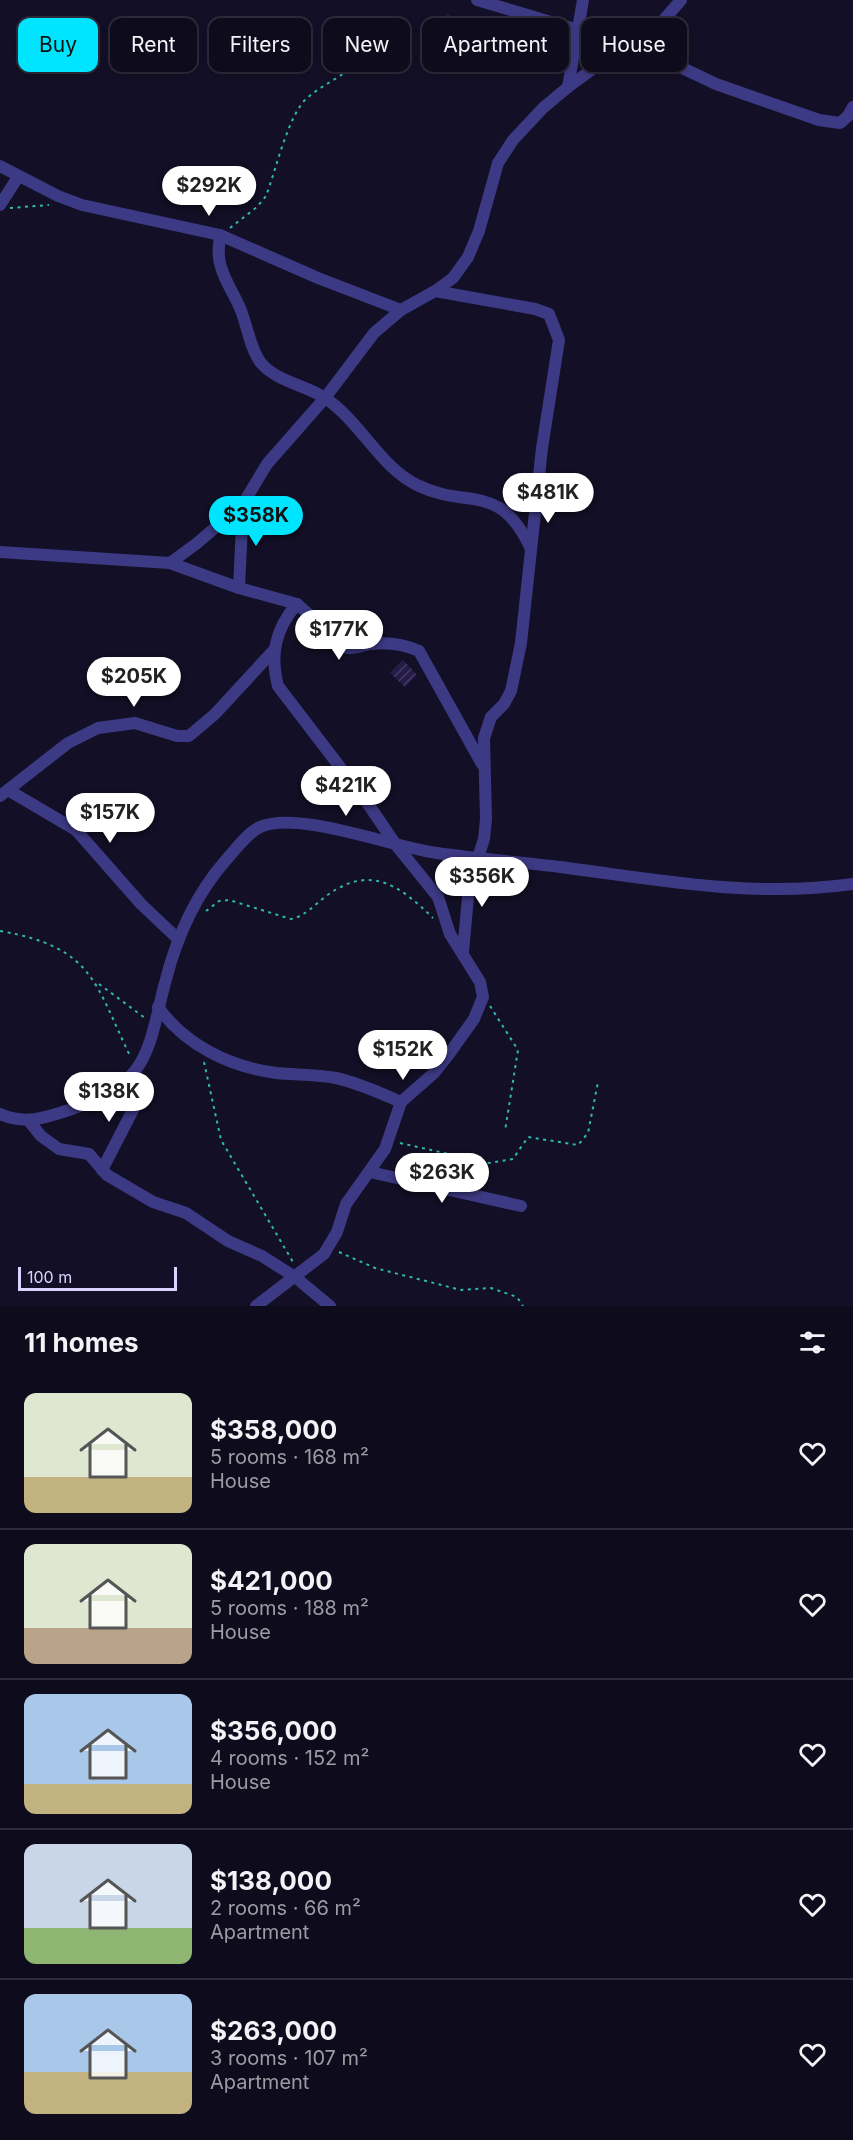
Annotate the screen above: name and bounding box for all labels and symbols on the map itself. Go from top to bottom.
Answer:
pin: $292K [167,166,251,217]
pin: $481K [506,473,590,524]
pin: $358K [214,496,298,547]
pin: $177K [297,610,381,661]
pin: $205K [92,657,176,708]
pin: $421K [304,766,388,817]
pin: $157K [68,793,152,844]
pin: $356K [440,857,524,908]
pin: $152K [361,1030,445,1081]
pin: $138K [67,1072,151,1123]
pin: $263K [400,1153,484,1204]
scale bar [18,1264,177,1292]

